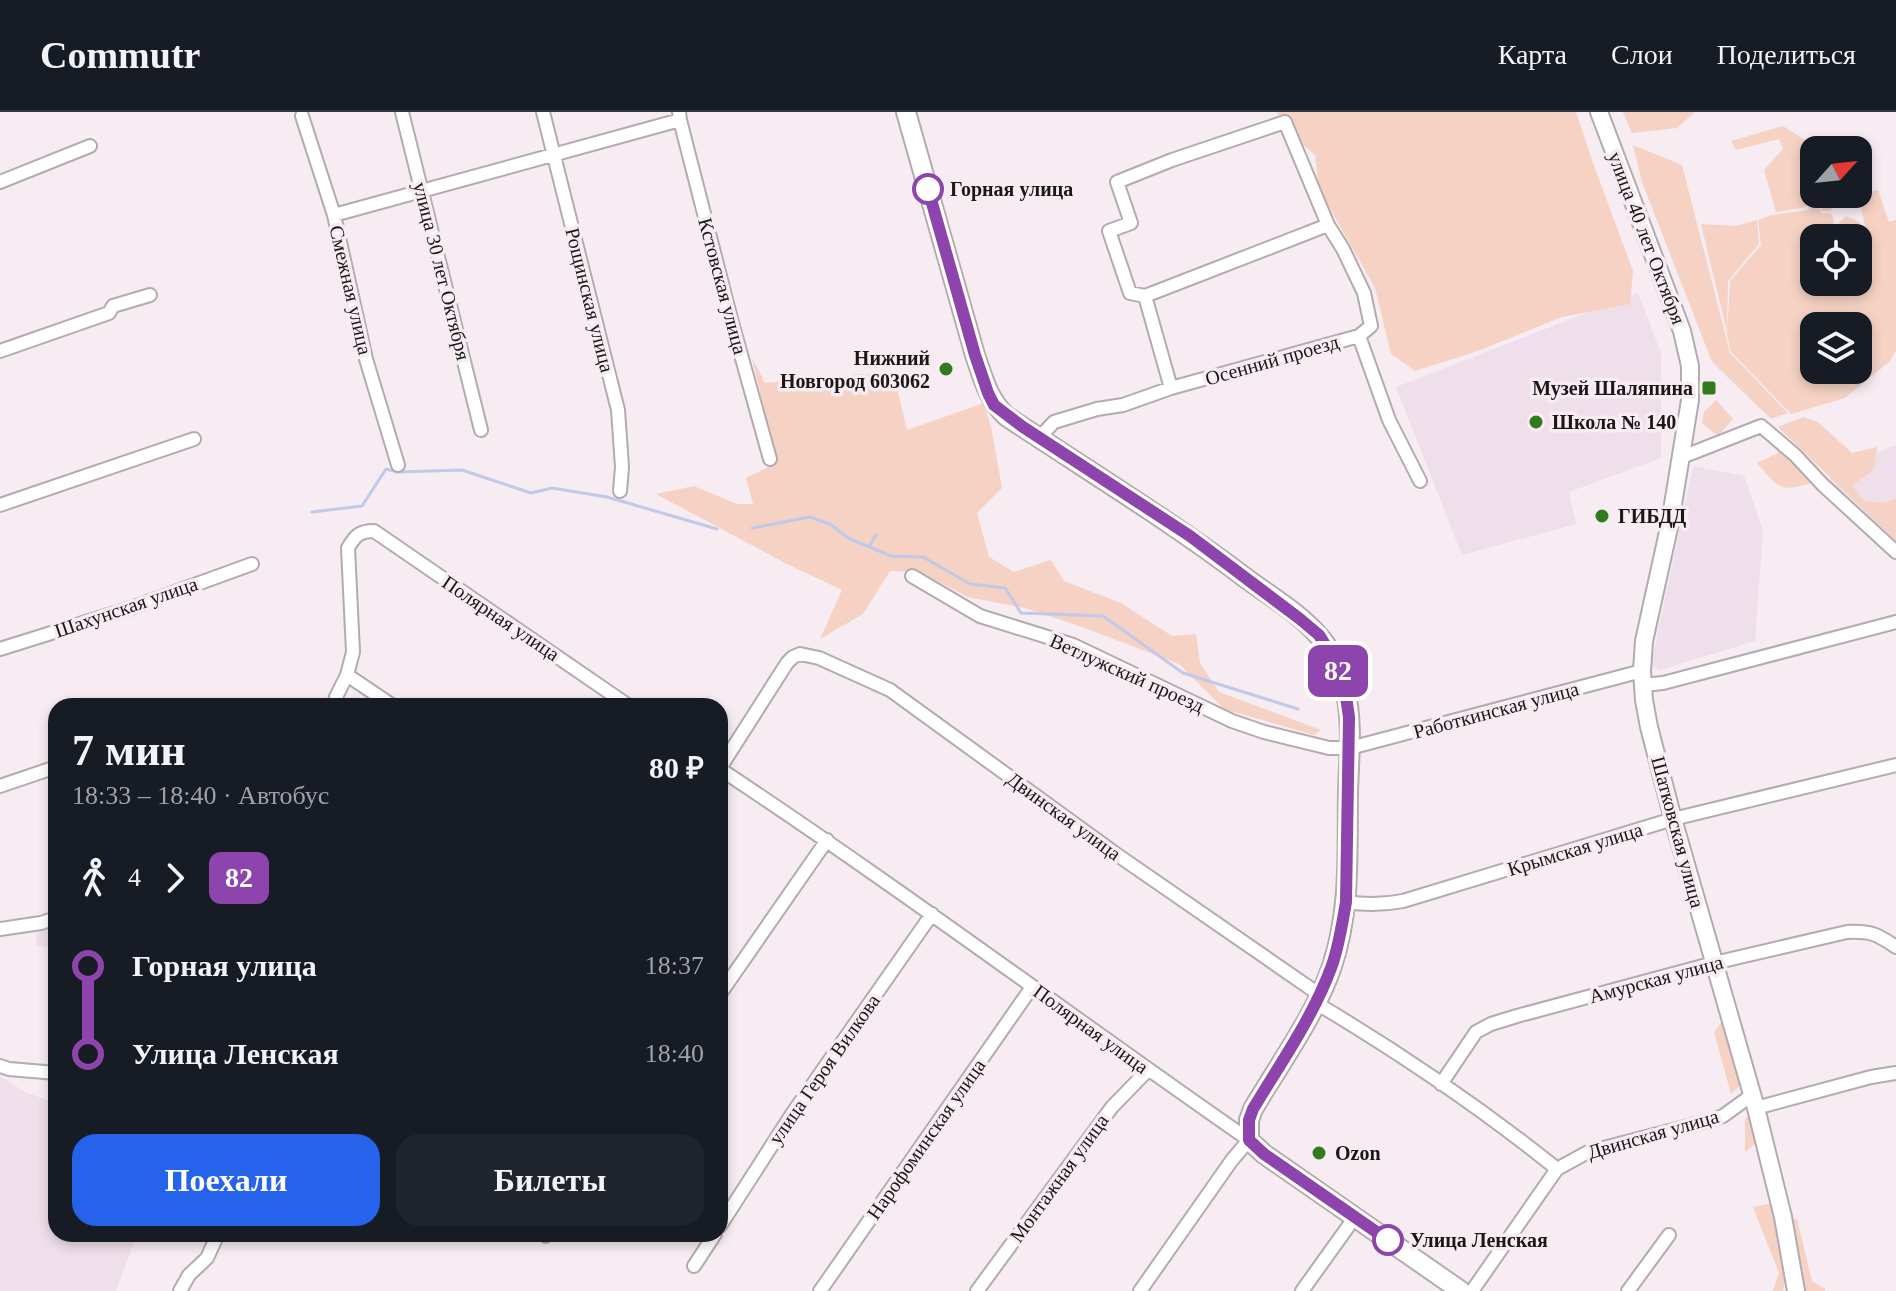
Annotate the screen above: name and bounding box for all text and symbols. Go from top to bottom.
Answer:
text: Commutr [40,34,200,76]
text: Карта [1498,39,1567,70]
text: Слои [1611,39,1673,70]
text: Поделиться [1717,39,1856,70]
north arrow [1800,136,1872,208]
map controls [1800,136,1872,384]
street label: улица 40 лет Октября [1603,149,1690,328]
marker: Горная улица [913,174,943,204]
place label: Горная улица [950,178,1073,201]
street label: улица 30 лет Октября [408,180,475,363]
street label: Кстовская улица [693,215,752,357]
street label: Смежная улица [324,223,377,357]
button: locate [1800,224,1872,296]
street label: Рощинская улица [560,225,619,375]
button: layers [1800,312,1872,384]
street label: Осенний проезд [1203,330,1342,391]
place label: Нижний Новгород 603062 [780,347,930,393]
marker: Нижний Новгород 603062 [937,360,955,378]
place label: Музей Шаляпина [1532,377,1693,400]
marker: Музей Шаляпина [1700,379,1718,397]
place label: Школа № 140 [1552,411,1676,433]
marker: Школа № 140 [1527,413,1545,431]
place label: ГИБДД [1618,505,1687,528]
marker: ГИБДД [1593,507,1611,525]
street label: Полярная улица [438,571,564,666]
street label: Шахунская улица [52,572,201,643]
street label: Ветлужский проезд [1046,629,1207,718]
line badge: 82 [1302,645,1374,697]
text: 82 [1324,655,1352,686]
street label: Работкинская улица [1411,677,1582,744]
text: 7 мин [72,726,186,775]
text: 80 ₽ [649,751,704,784]
street label: Шатковская улица [1646,754,1709,911]
street label: Двинская улица [1002,767,1125,866]
text: 18:33 – 18:40 · Автобус [72,781,329,810]
street label: Крымская улица [1505,818,1646,881]
icon: walk [72,856,116,900]
icon: forward [153,856,197,900]
text: 82 [225,862,253,893]
text: 4 [128,863,141,892]
text: Горная улица [132,949,317,982]
text: 18:37 [645,951,704,980]
street label: Амурская улица [1587,951,1726,1008]
street label: Полярная улица [1029,980,1153,1079]
street label: улица Героя Вилкова [764,990,885,1149]
text: Улица Ленская [132,1037,339,1070]
text: 18:40 [645,1039,704,1068]
street label: Нарофоминская улица [862,1054,991,1224]
street label: Двинская улица [1585,1105,1721,1164]
street label: Монтажная улица [1005,1110,1114,1247]
button: Поехали [72,1134,380,1226]
button: Билеты [396,1134,704,1226]
place label: Ozon [1335,1142,1381,1164]
marker: Ozon [1310,1144,1328,1162]
marker: Улица Ленская [1373,1225,1403,1255]
place label: Улица Ленская [1410,1229,1548,1251]

